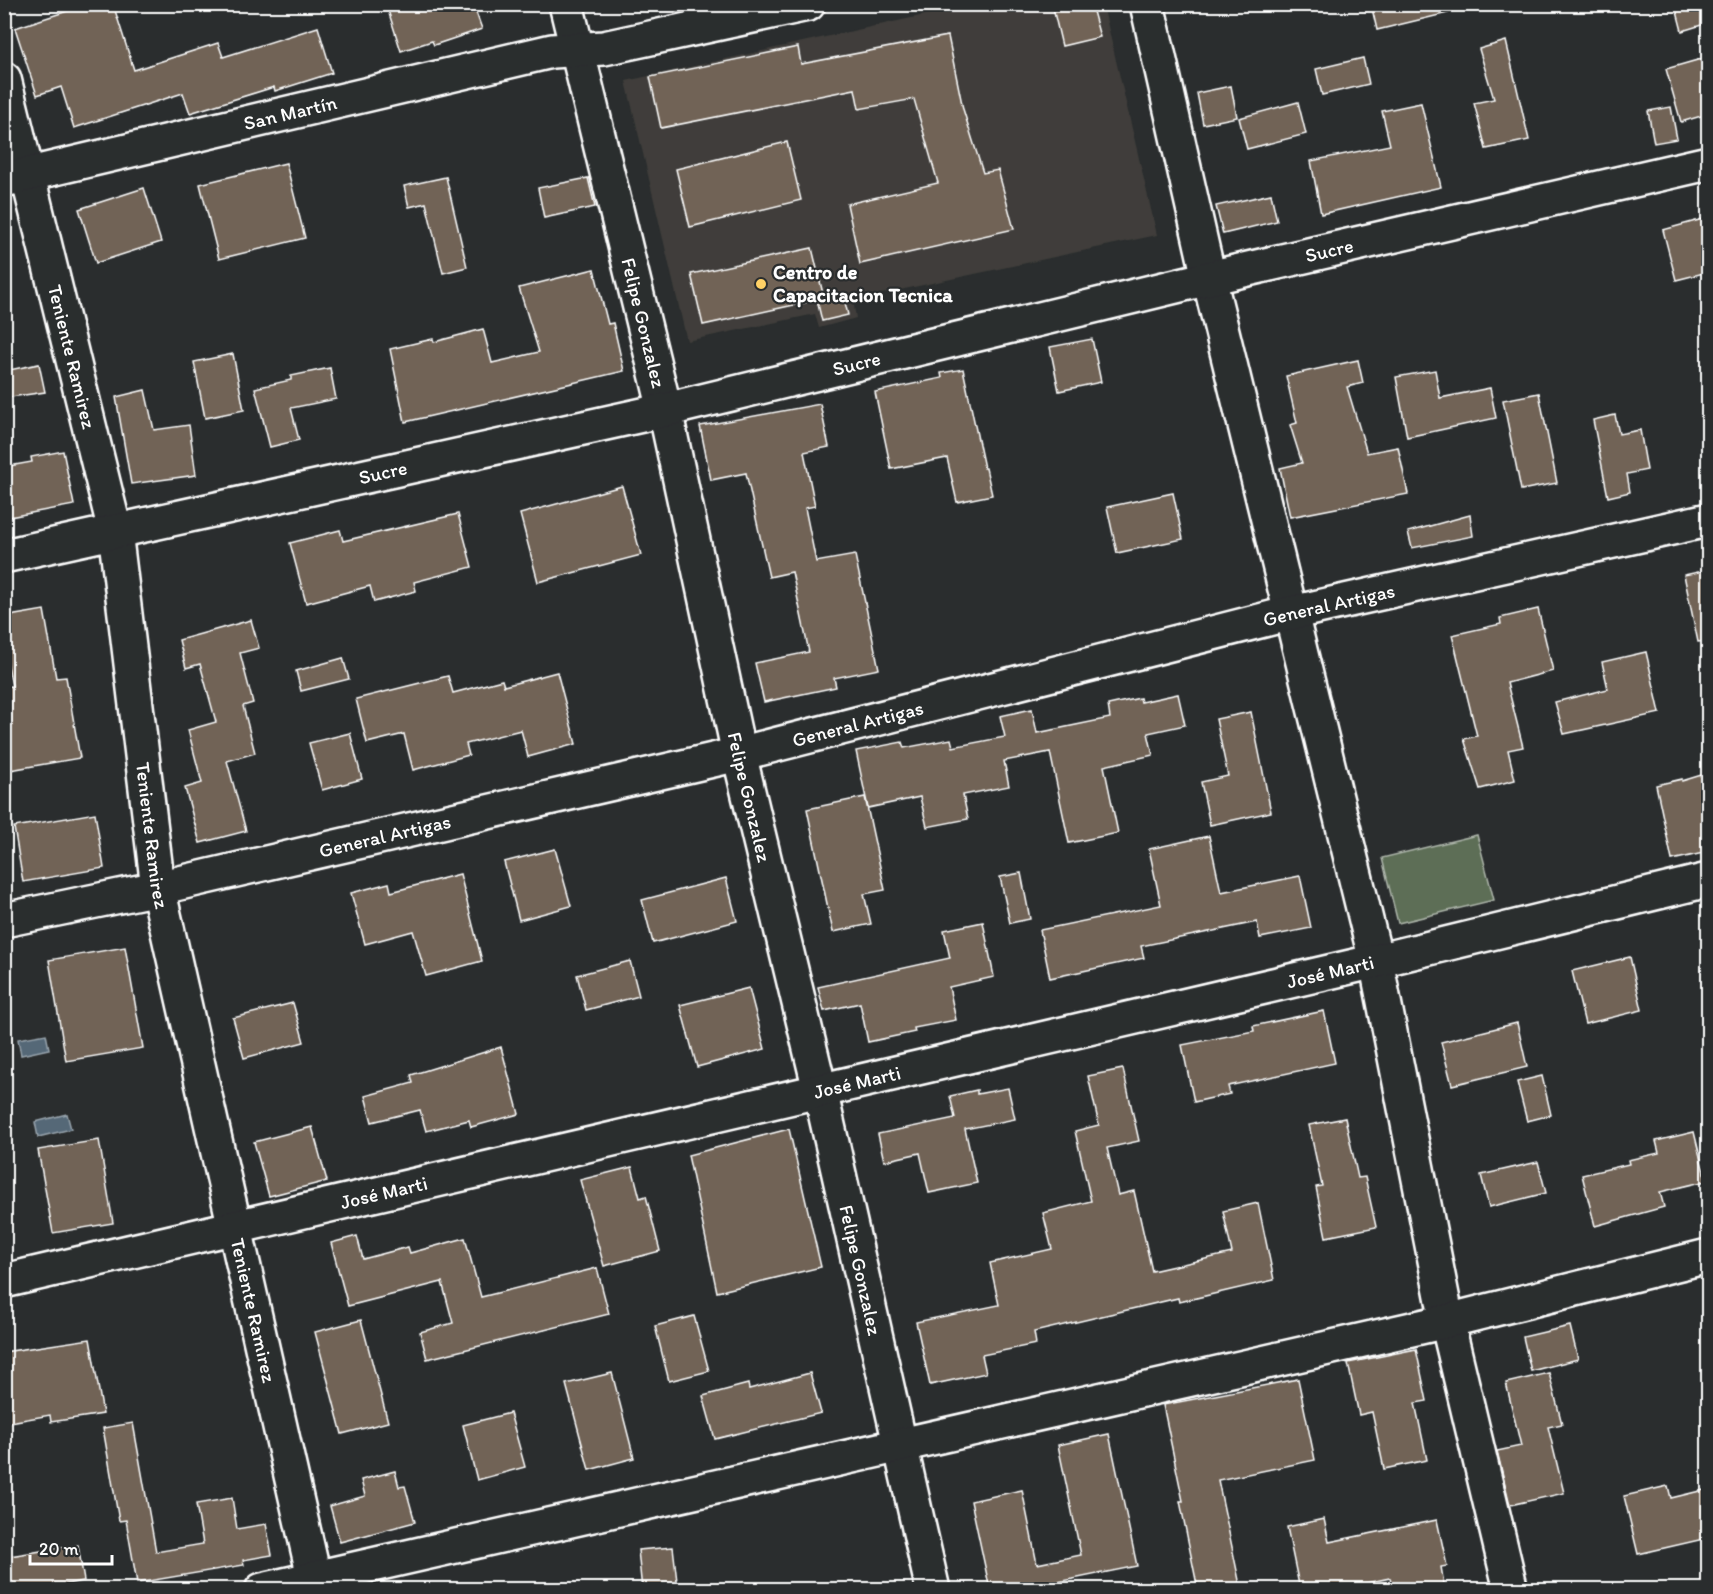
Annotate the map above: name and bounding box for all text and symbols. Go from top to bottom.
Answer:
street label: San Martín [241,90,339,135]
street label: Sucre [1303,233,1356,267]
street label: Felipe Gonzalez [616,255,671,391]
place label: Centro de Capacitacion Tecnica [773,260,953,308]
marker: Centro de Capacitacion Tecnica [754,277,768,291]
street label: Teniente Ramirez [43,282,102,432]
street label: Sucre [830,346,883,381]
street label: Sucre [356,455,409,489]
street label: General Artigas [1260,578,1397,632]
street label: General Artigas [789,695,926,752]
street label: Felipe Gonzalez [723,730,777,865]
street label: Teniente Ramirez [131,761,174,912]
street label: General Artigas [316,809,453,863]
street label: José Marti [1284,950,1376,993]
street label: José Marti [811,1060,903,1104]
street label: José Marti [338,1171,430,1214]
street label: Felipe Gonzalez [834,1203,887,1338]
street label: Teniente Ramirez [226,1236,282,1386]
scale bar [30,1528,112,1566]
text: 20 m [39,1538,79,1560]

